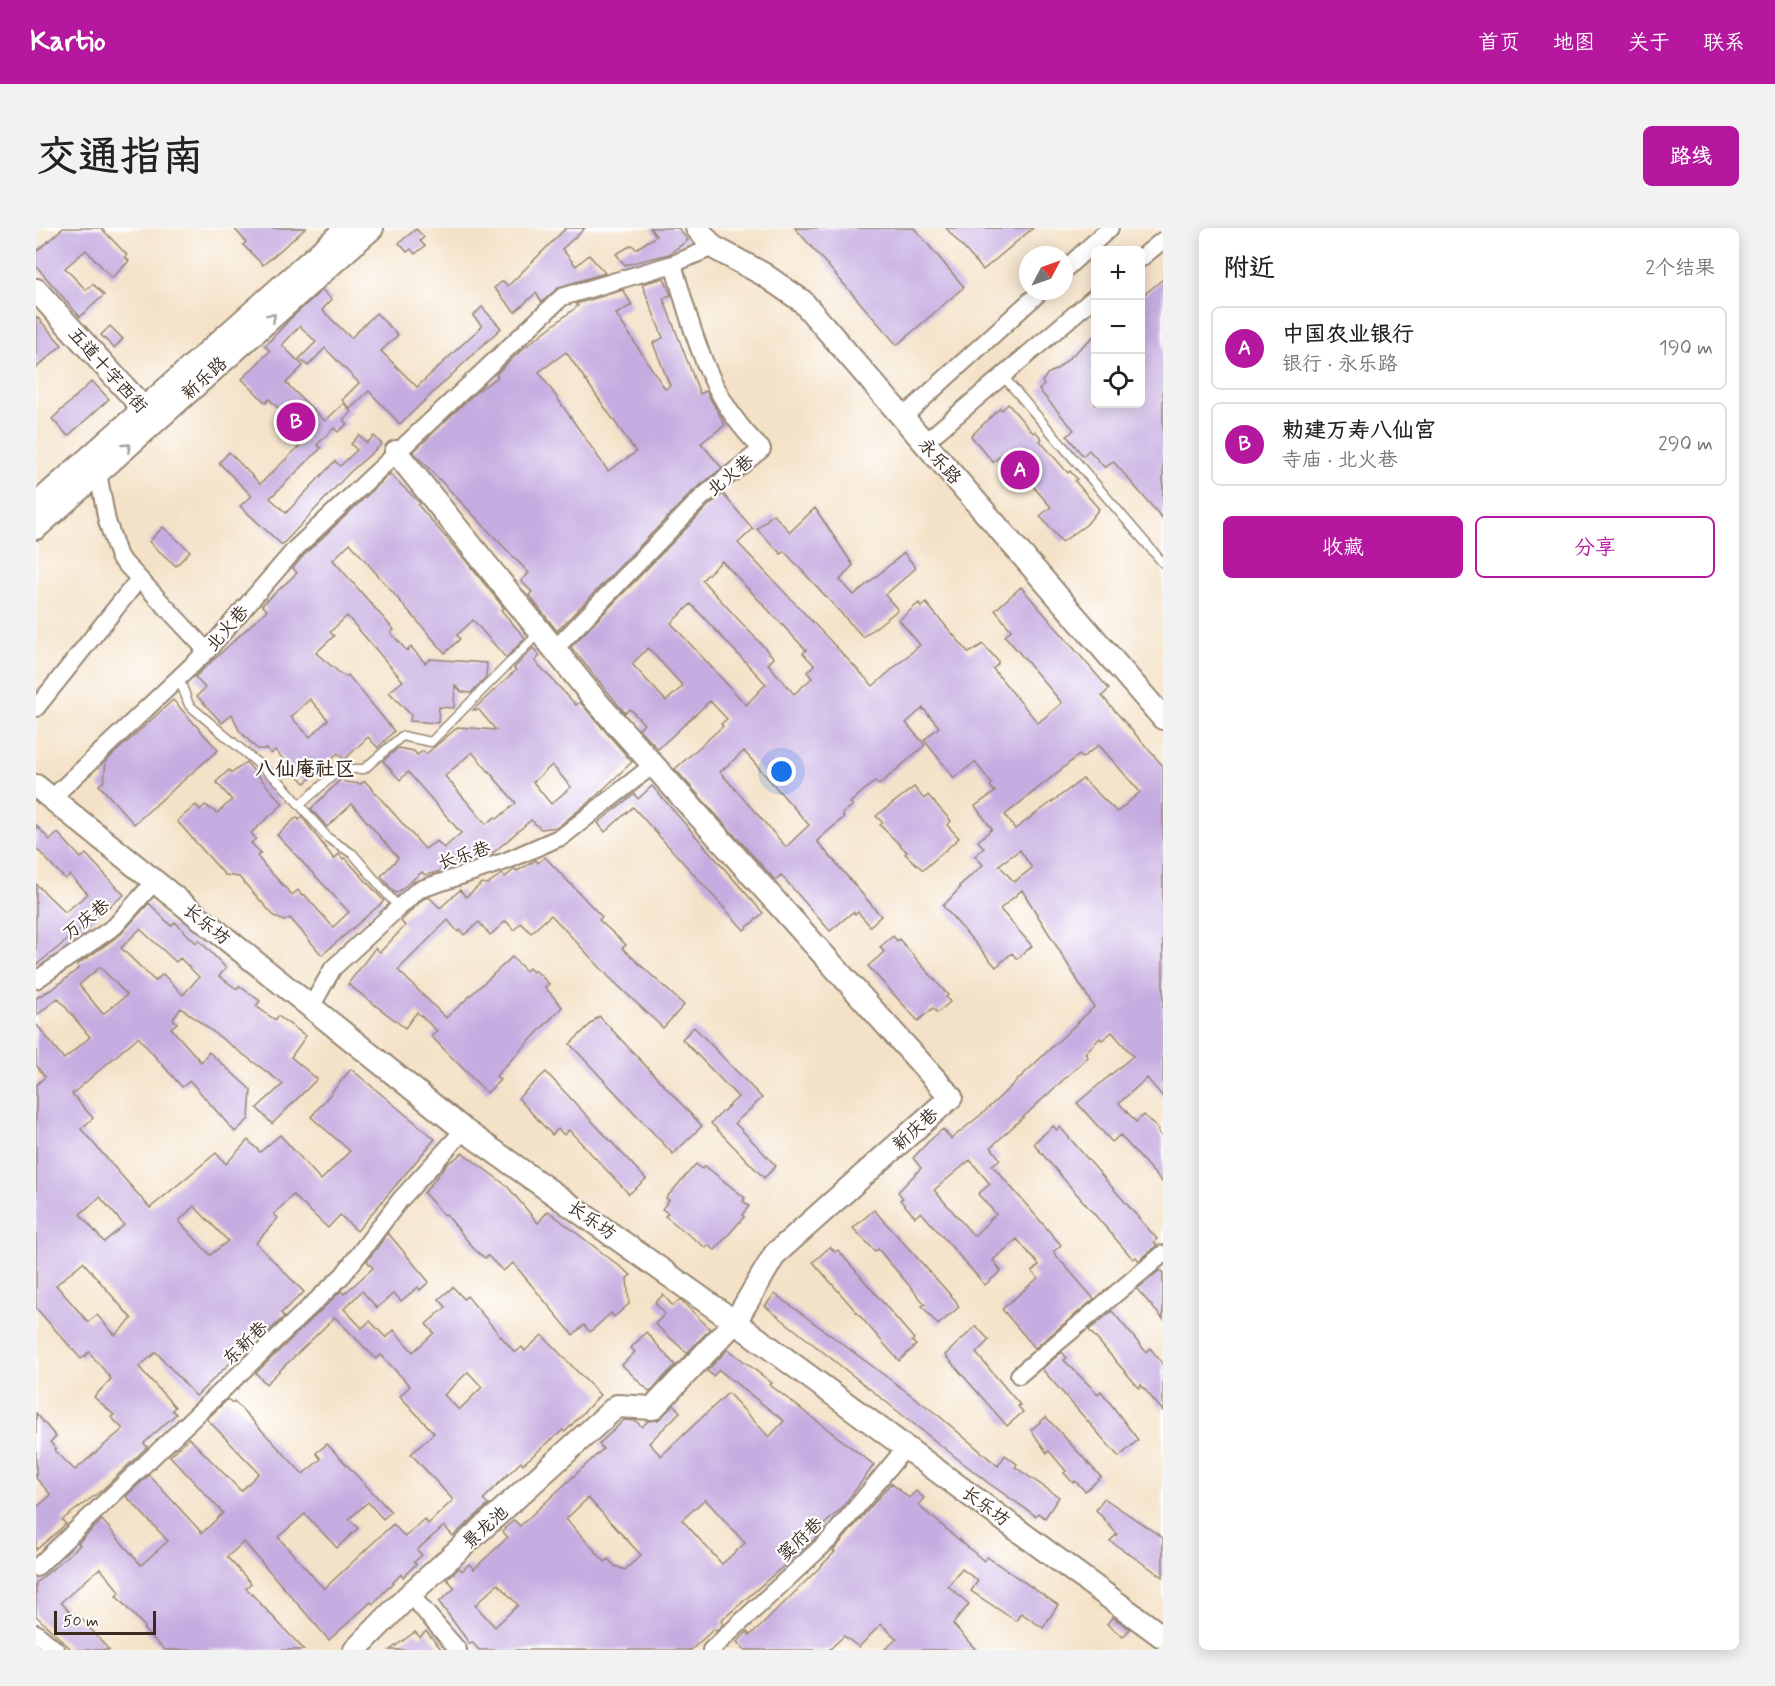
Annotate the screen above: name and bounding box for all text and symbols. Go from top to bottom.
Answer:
text: Kartio [30,24,106,61]
text: 首页 [1478,29,1520,57]
text: 地图 [1553,29,1595,57]
text: 关于 [1628,29,1670,57]
text: 联系 [1703,29,1745,57]
button: 路线 [1643,126,1739,186]
text: 交通指南 [36,131,204,186]
north arrow [1019,246,1073,300]
map controls [1091,246,1145,408]
button: + [1091,246,1145,300]
text: 附近 [1223,252,1275,286]
text: 2个结果 [1645,255,1715,282]
button: − [1091,300,1145,354]
one-way arrow [265,313,276,324]
text: 中国农业银行 [1282,321,1414,349]
street label: 五道十字西街 [62,323,152,419]
text: A [1238,335,1251,362]
text: 190 m [1659,335,1713,362]
text: 银行 · 永乐路 [1282,351,1397,378]
street label: 新乐路 [177,352,233,406]
button: locate [1091,354,1145,408]
pin: B [276,400,316,444]
text: 勅建万寿八仙宫 [1282,417,1436,445]
text: B [1238,431,1251,458]
text: 290 m [1658,431,1713,458]
street label: 永乐路 [912,433,966,490]
one-way arrow [120,443,131,454]
text: 寺庙 · 北火巷 [1282,447,1397,474]
pin: A [1000,448,1040,492]
street label: 北火巷 [702,449,759,502]
button: 收藏 [1223,516,1463,578]
button: 分享 [1475,516,1715,578]
street label: 北火巷 [201,600,255,657]
district label: 八仙庵社区 [255,756,355,783]
your location [767,757,796,786]
street label: 长乐巷 [435,836,494,876]
street label: 万庆巷 [58,894,115,946]
street label: 长乐坊 [178,898,235,951]
street label: 新庆巷 [888,1103,944,1157]
street label: 长乐坊 [562,1196,620,1246]
street label: 东新巷 [218,1316,273,1371]
street label: 长乐坊 [957,1481,1014,1532]
street label: 景龙池 [458,1501,514,1555]
street label: 窦府巷 [773,1512,828,1567]
scale bar [54,1608,156,1636]
text: 50 m [63,1611,99,1632]

